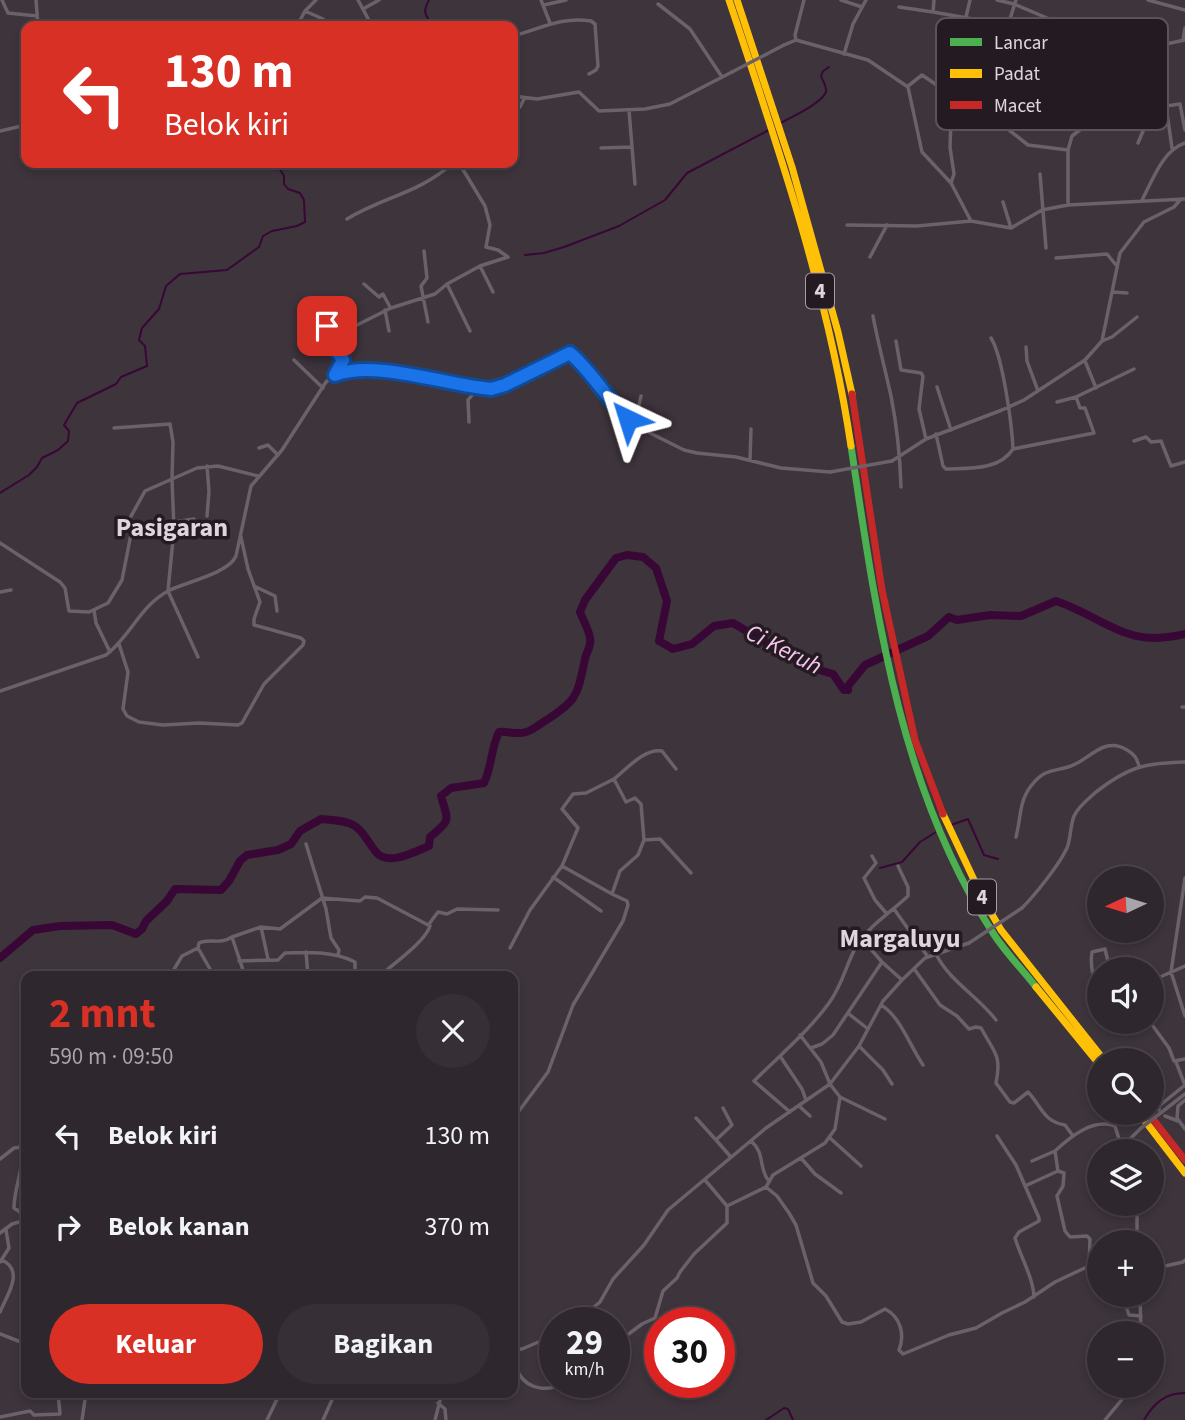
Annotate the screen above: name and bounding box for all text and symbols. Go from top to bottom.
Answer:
legend [936,18,1168,130]
text: Lancar [994,30,1048,57]
text: 130 m [164,37,293,107]
icon: left [49,49,140,140]
text: Padat [994,61,1040,88]
text: Macet [994,93,1042,120]
text: Belok kiri [164,102,289,148]
road number: 4 [806,274,834,308]
pin [297,296,357,356]
icon: arrive [308,307,346,345]
position arrow [591,382,665,456]
district label: Pasigaran [116,509,228,546]
water label: Ci Keruh [739,615,828,684]
north arrow [1087,866,1164,943]
map controls [1087,866,1164,1398]
road number: 4 [968,880,996,914]
district label: Margaluyu [839,920,961,957]
button: sound [1087,957,1164,1034]
text: 2 mnt [49,984,156,1044]
button: close [416,994,490,1068]
text: 590 m · 09:50 [49,1040,173,1073]
button: search [1087,1048,1164,1125]
icon: left [49,1117,87,1155]
text: Belok kiri [108,1117,217,1154]
text: 130 m [424,1117,490,1154]
button: layers [1087,1139,1164,1216]
icon: right [49,1208,87,1246]
text: Belok kanan [108,1208,250,1245]
text: 370 m [424,1208,490,1245]
button: + [1087,1230,1164,1307]
button: Keluar [49,1304,263,1384]
button: Bagikan [277,1304,490,1384]
speed limit sign: 30 [644,1307,735,1398]
text: 29 [566,1318,603,1368]
button: − [1087,1321,1164,1398]
text: km/h [565,1357,604,1382]

